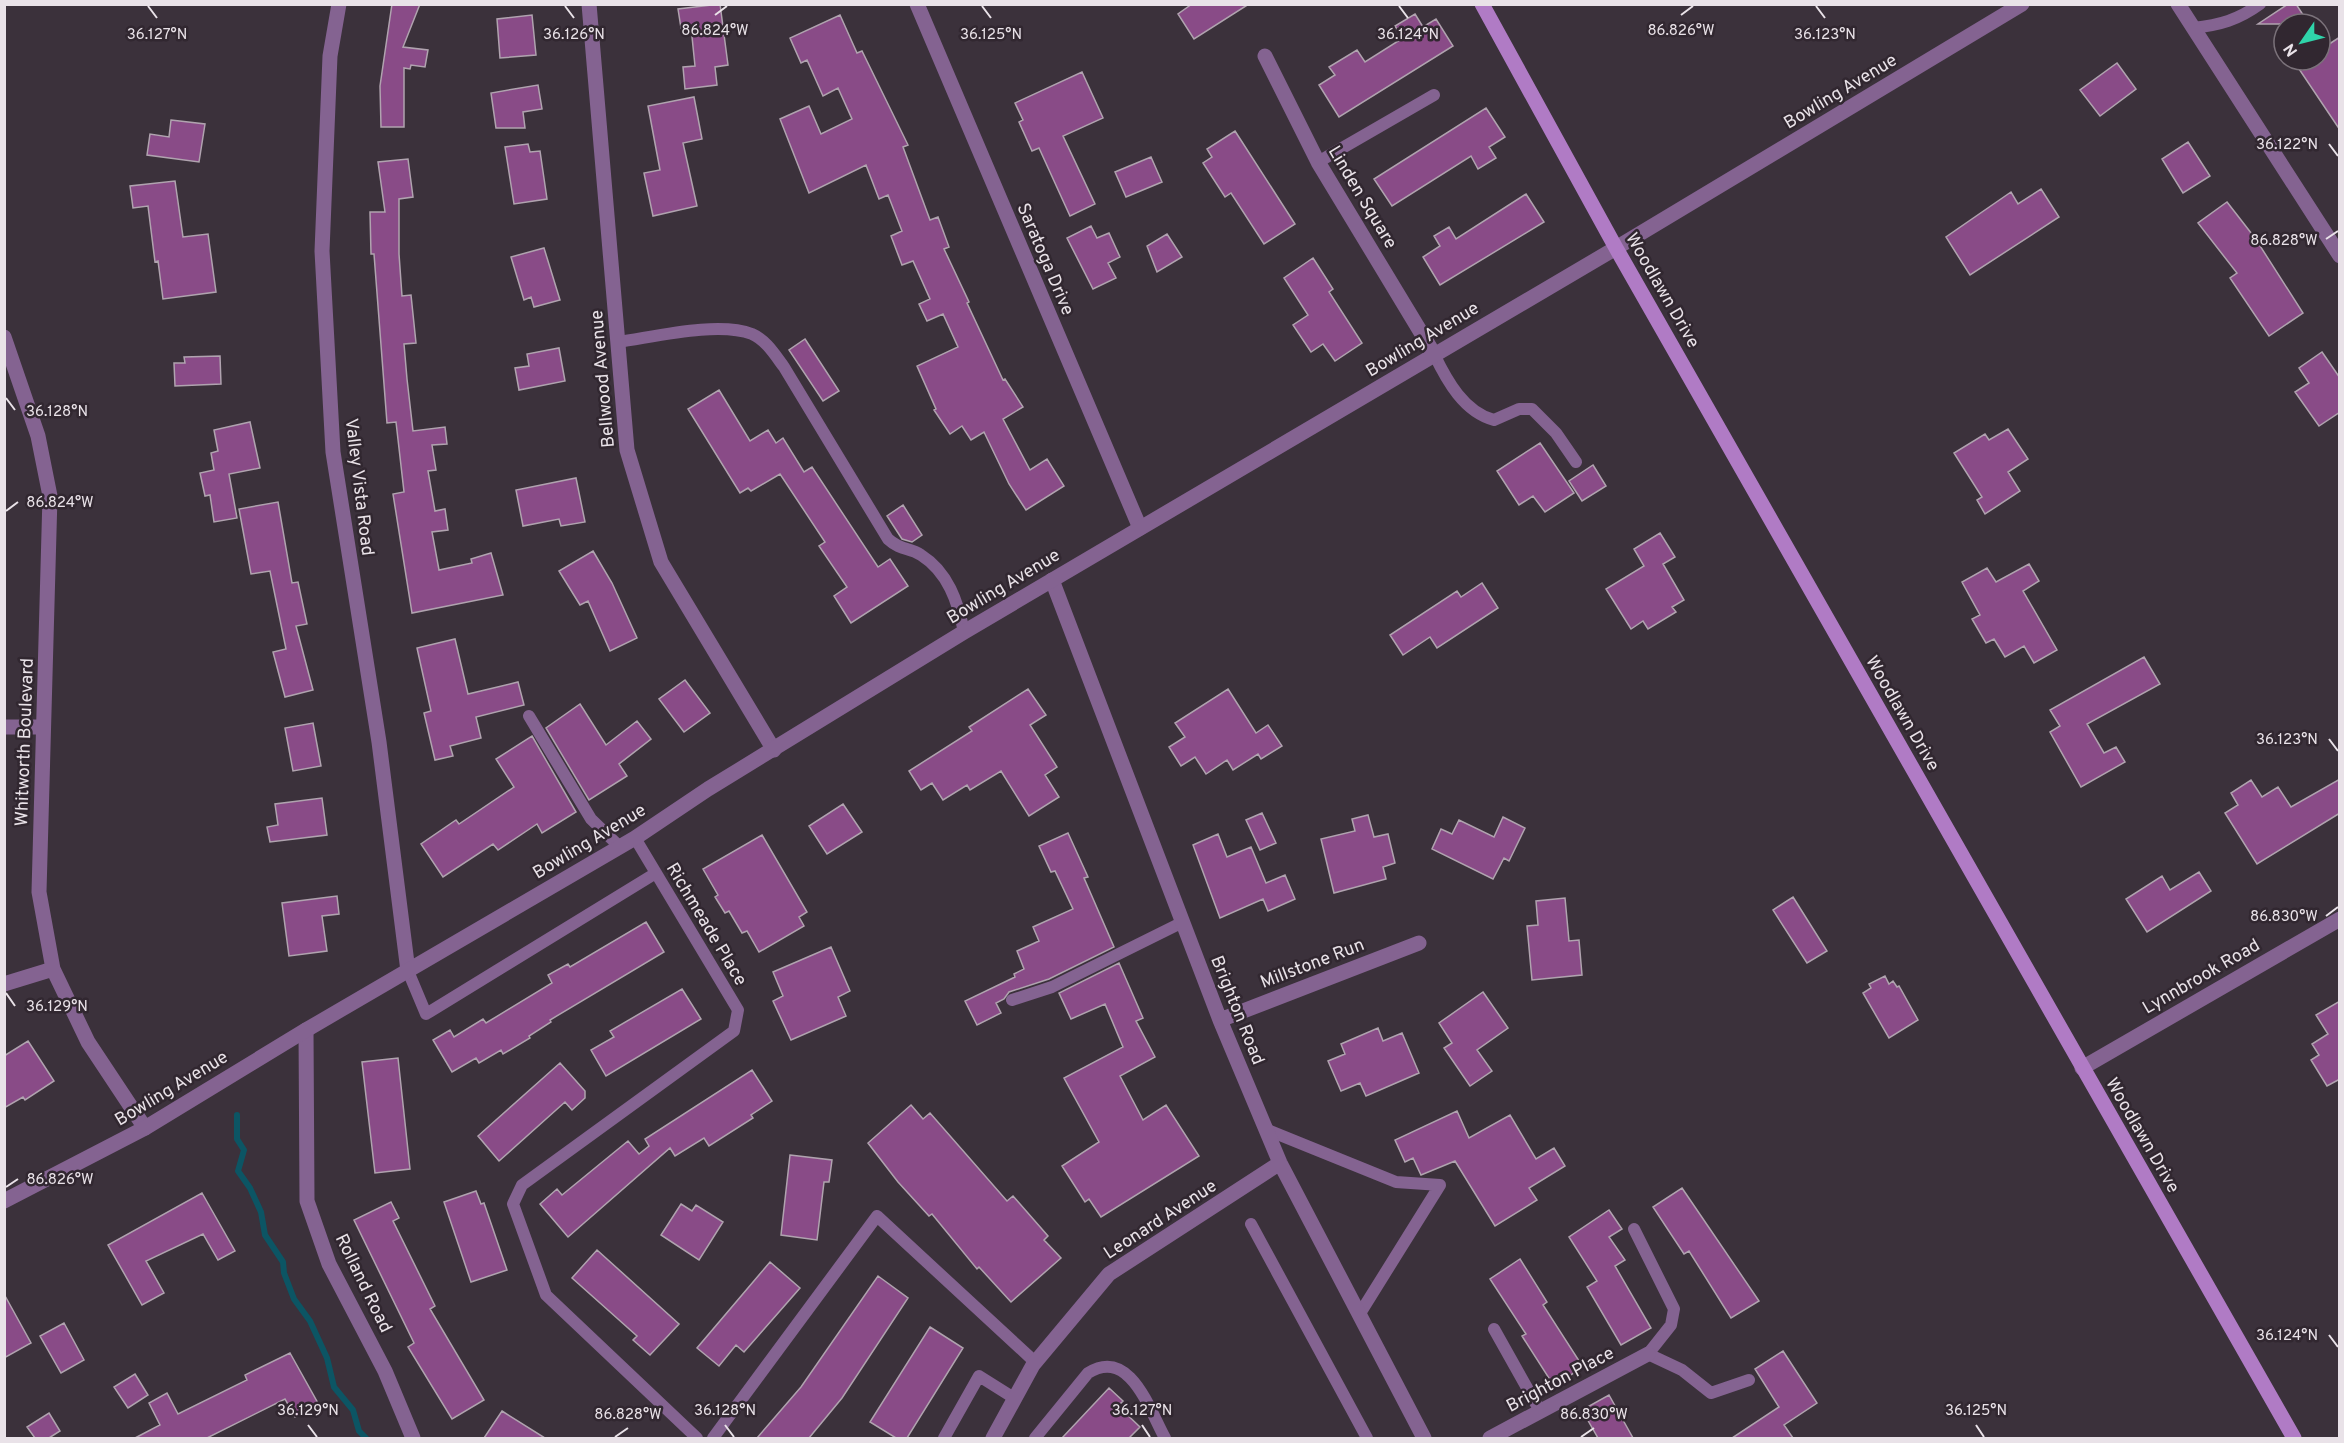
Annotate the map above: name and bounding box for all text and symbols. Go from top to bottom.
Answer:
north arrow [2272,12,2332,72]
text: 86.824°W [681,22,749,41]
text: 86.826°W [1647,22,1715,41]
text: 36.127°N [127,26,187,45]
text: 36.126°N [543,26,605,45]
text: 36.125°N [960,26,1022,45]
text: 36.124°N [1377,26,1439,45]
text: 36.123°N [1794,26,1856,45]
text: N [2280,39,2303,60]
street label: Bowling Avenue [1780,49,1902,135]
text: 36.122°N [2256,136,2318,155]
street label: Linden Square [1322,142,1401,253]
street label: Saratoga Drive [1011,200,1079,319]
street label: Woodlawn Drive [1619,229,1704,353]
text: 86.828°W [2250,232,2318,251]
street label: Bowling Avenue [1362,297,1484,383]
street label: Bellwood Avenue [586,309,621,449]
text: 36.128°N [26,403,88,422]
street label: Valley Vista Road [339,417,378,557]
text: 86.824°W [26,494,94,513]
street label: Bowling Avenue [943,544,1065,630]
street label: Woodlawn Drive [1859,652,1944,776]
street label: Whitworth Boulevard [11,657,40,827]
text: 36.123°N [2256,731,2318,750]
street label: Bowling Avenue [529,799,651,885]
street label: Richmeade Place [660,859,751,990]
text: 86.830°W [2250,908,2318,927]
street label: Millstone Run [1257,934,1368,995]
street label: Lynnbrook Road [2139,934,2265,1020]
street label: Brighton Road [1204,953,1269,1069]
text: 36.129°N [26,998,88,1017]
street label: Bowling Avenue [111,1046,233,1132]
street label: Woodlawn Drive [2099,1074,2184,1198]
text: 86.826°W [26,1171,94,1190]
street label: Leonard Avenue [1100,1175,1222,1265]
street label: Rolland Road [329,1230,396,1337]
text: 36.124°N [2256,1327,2318,1346]
street label: Brighton Place [1503,1342,1619,1418]
text: 36.129°N [277,1402,339,1421]
text: 36.128°N [694,1402,756,1421]
text: 36.127°N [1112,1402,1172,1421]
text: 36.125°N [1945,1402,2007,1421]
text: 86.828°W [594,1406,662,1425]
text: 86.830°W [1560,1406,1628,1425]

